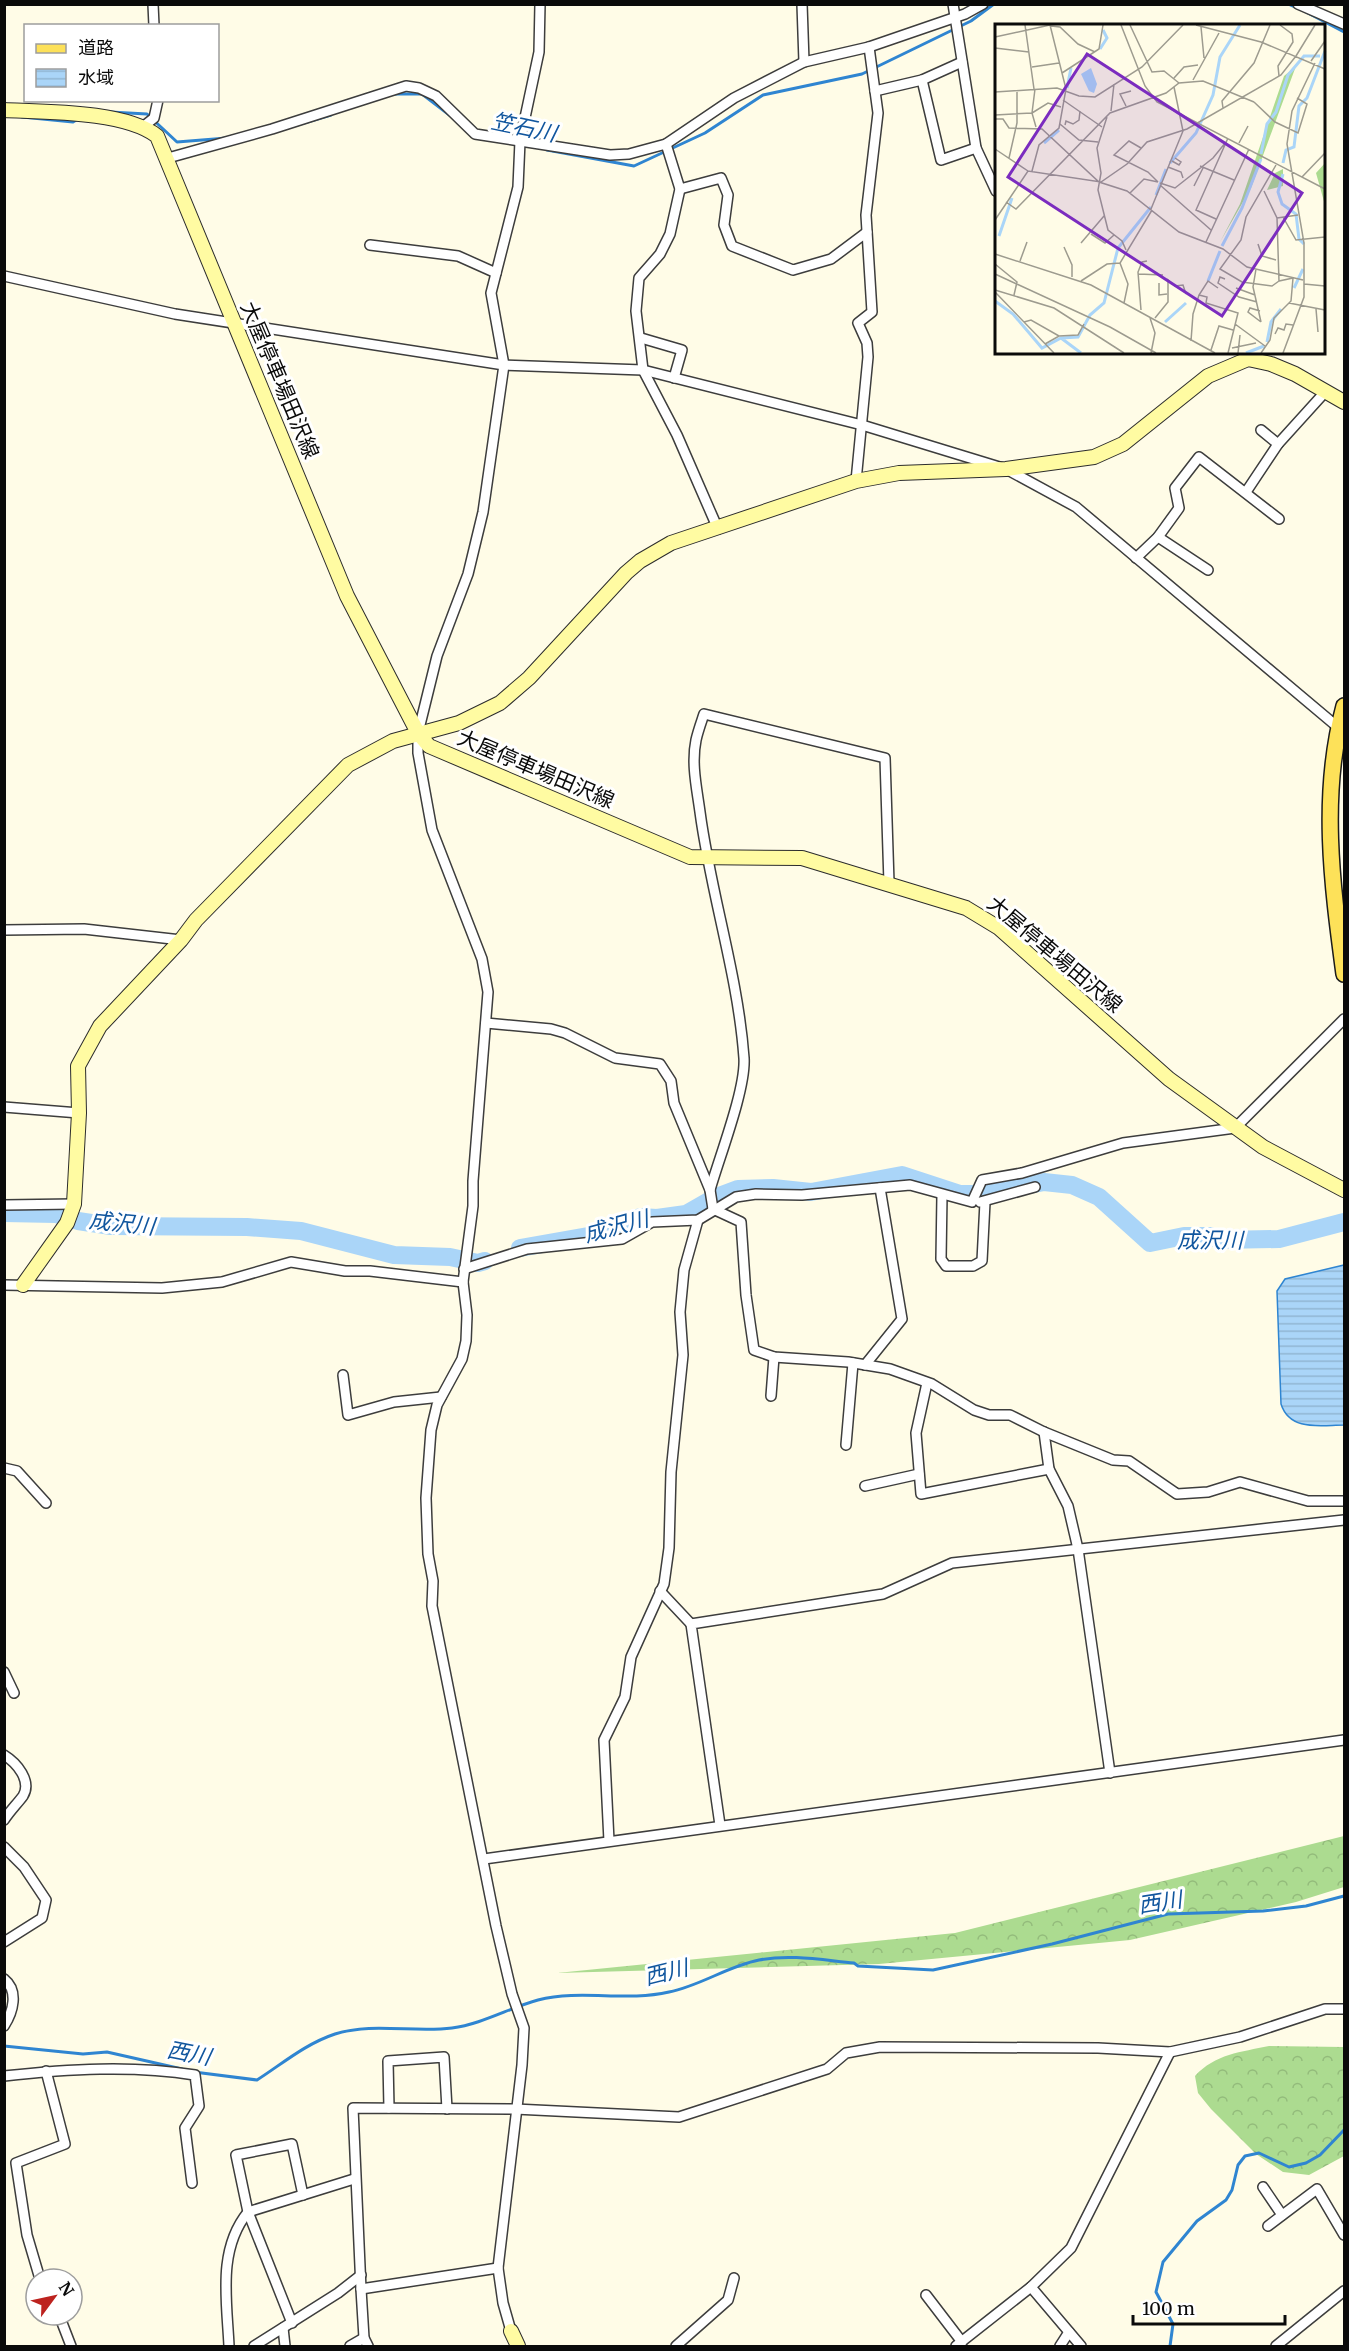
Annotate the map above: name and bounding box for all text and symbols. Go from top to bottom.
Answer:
legend [24,24,219,102]
inset map [995,24,1325,354]
text: 道路 [78,36,114,59]
text: 水域 [78,66,114,89]
water label: 笠石川 [489,106,561,148]
street label: 大屋停車場田沢線 [235,297,325,463]
street label: 大屋停車場田沢線 [453,724,619,814]
street label: 大屋停車場田沢線 [982,890,1128,1018]
water label: 成沢川 [580,1203,653,1248]
water label: 成沢川 [88,1206,158,1241]
water label: 成沢川 [1177,1226,1245,1254]
water label: 西川 [1136,1884,1186,1919]
water label: 西川 [641,1953,693,1991]
water label: 西川 [165,2035,215,2071]
north arrow [24,2267,84,2327]
text: N [55,2278,79,2300]
scale bar [1133,2288,1284,2326]
text: 100 m [1142,2297,1195,2320]

